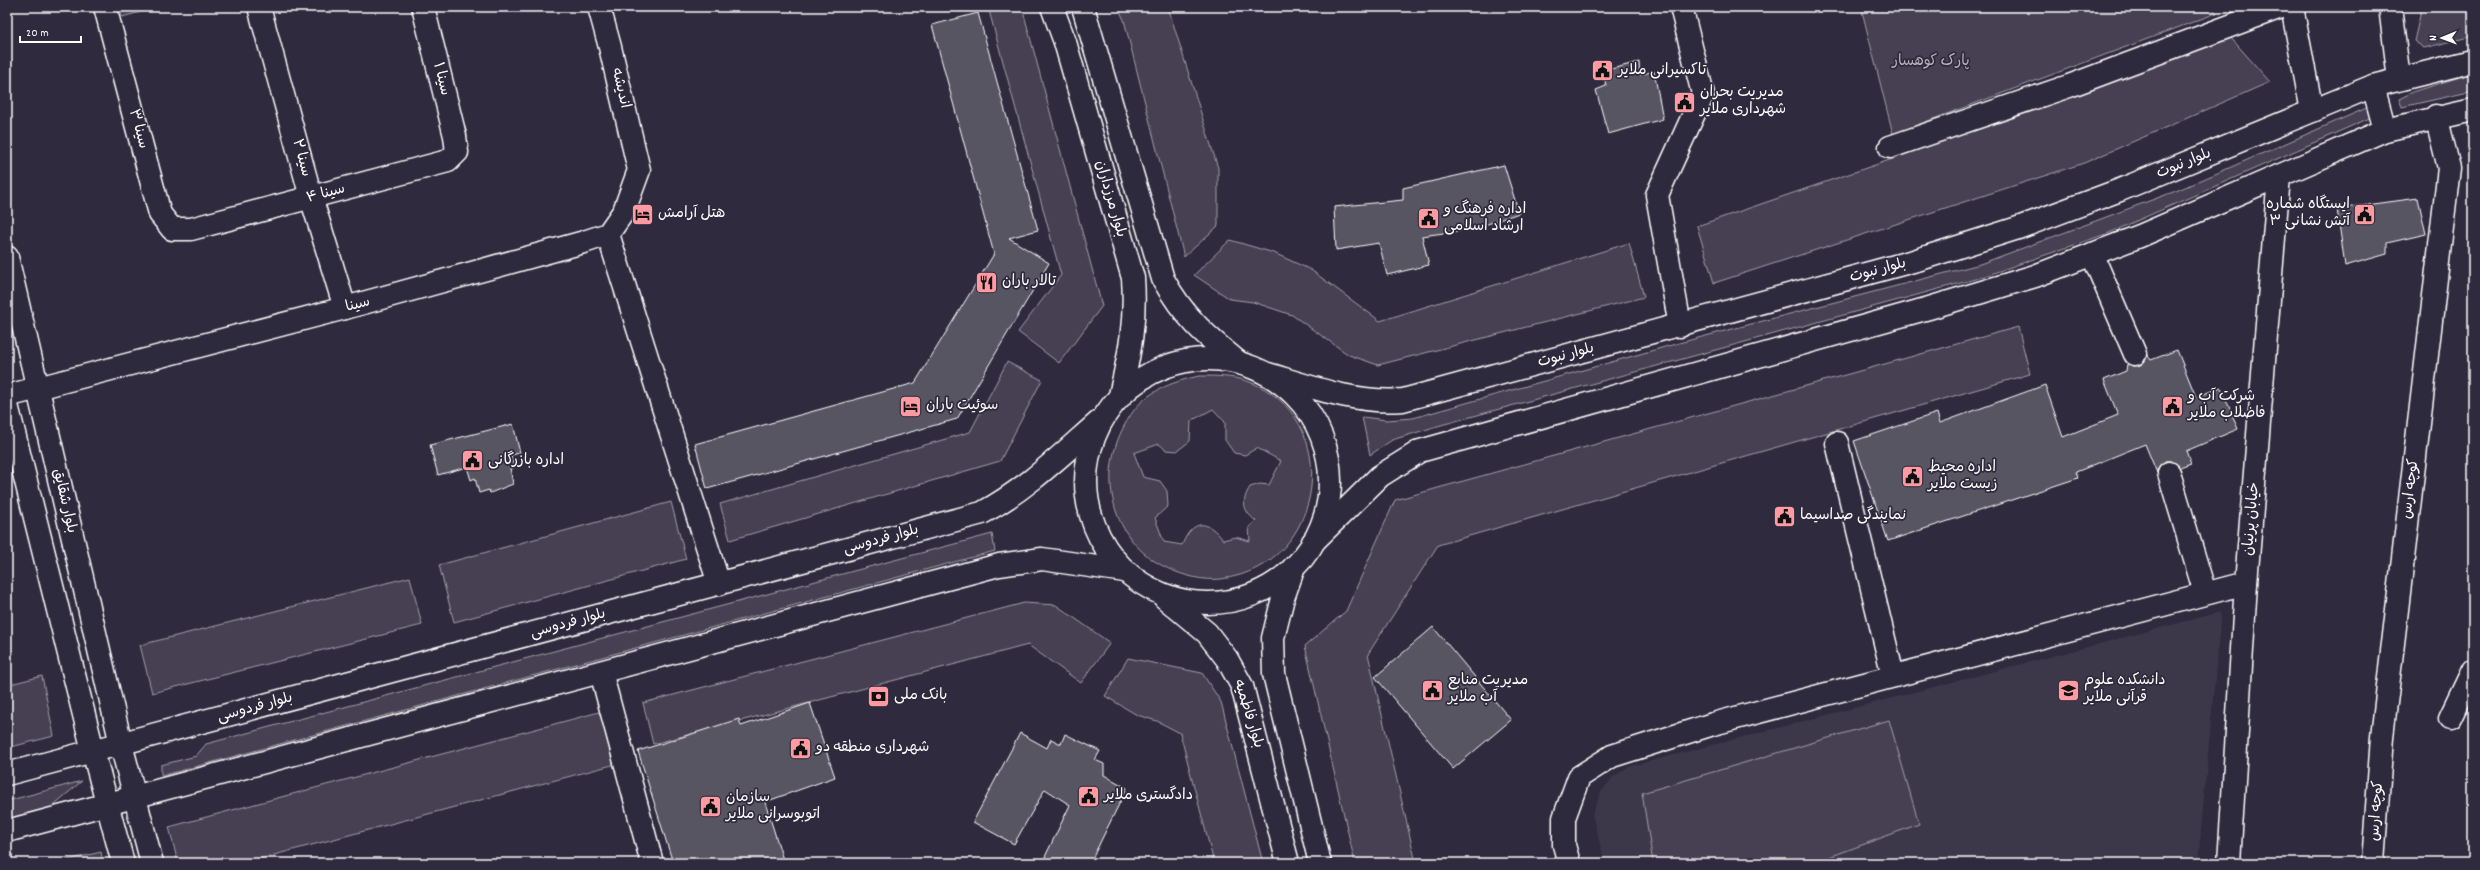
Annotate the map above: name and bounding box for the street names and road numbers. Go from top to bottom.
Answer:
street label: سینا ۱ [426,60,456,98]
street label: اندیشه [605,65,635,111]
street label: سینا ۳ [122,107,154,151]
street label: سینا ۲ [285,137,317,179]
street label: بلوار نبوت [2153,143,2215,185]
street label: بلوار مرزداران [1088,158,1132,240]
street label: سینا ۴ [304,178,348,210]
street label: بلوار نبوت [1847,253,1909,289]
street label: سینا [343,291,373,319]
street label: بلوار نبوت [1535,338,1597,374]
street label: کوچه ارس [2396,458,2426,520]
street label: بلوار شقایق [46,467,82,535]
street label: خیابان پرنیان [2238,481,2266,557]
street label: بلوار فردوسی [841,519,921,561]
street label: بلوار فردوسی [528,603,608,645]
street label: بلوار فاطمیه [1227,677,1269,751]
street label: بلوار فردوسی [215,687,295,729]
street label: کوچه ارس [2364,780,2390,842]

